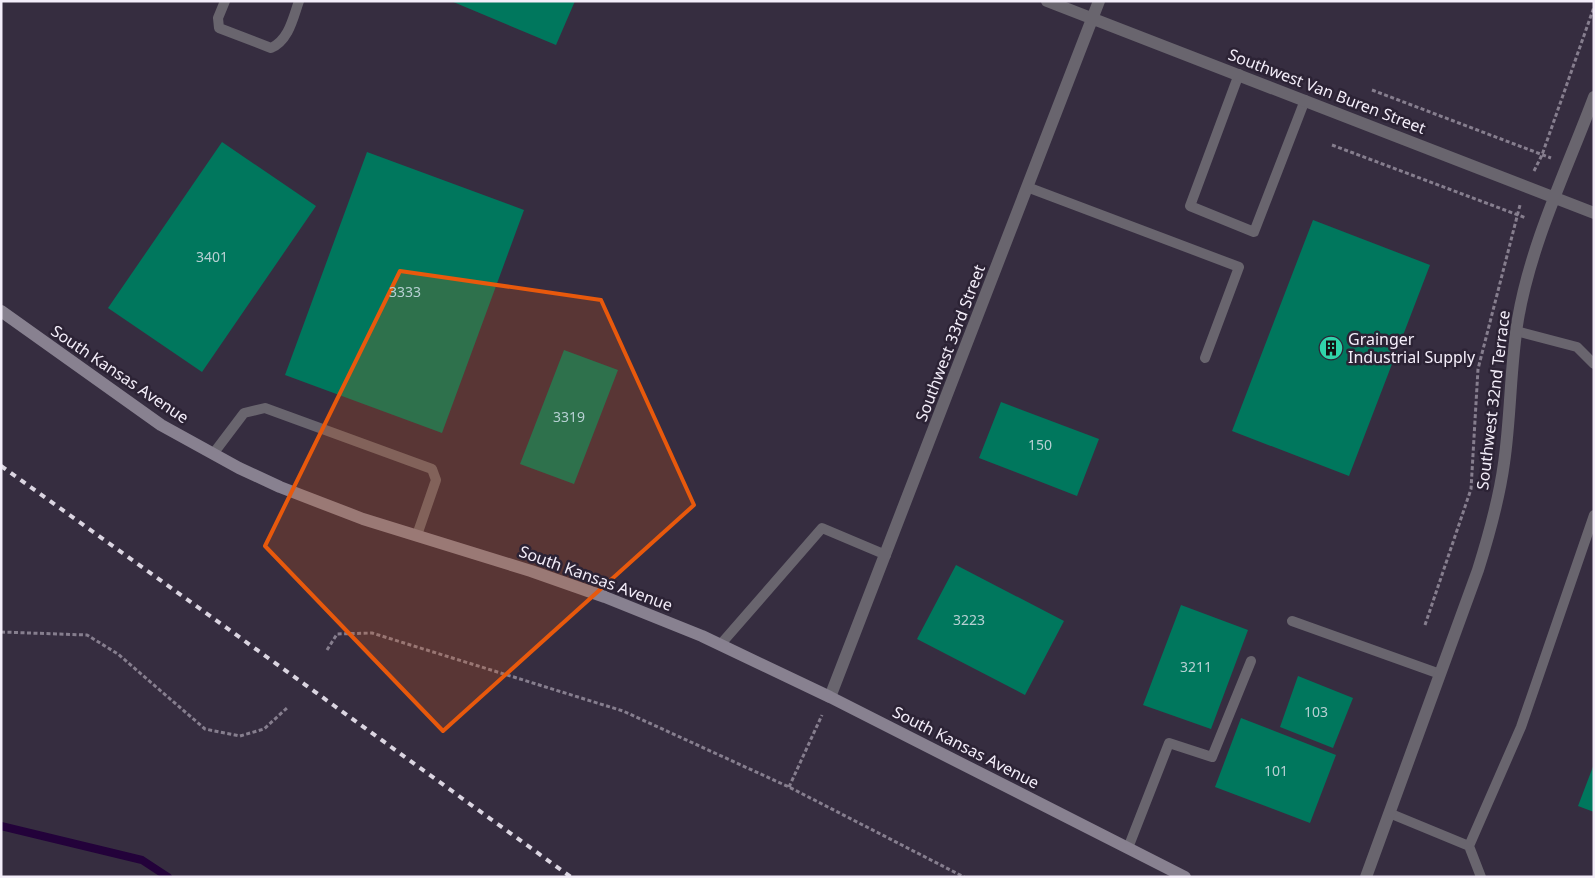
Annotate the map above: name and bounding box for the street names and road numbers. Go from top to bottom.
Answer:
street label: Southwest Van Buren Street [1225,43,1429,139]
street label: Southwest 33rd Street [910,261,990,425]
street label: Southwest 32nd Terrace [1471,309,1515,491]
street label: South Kansas Avenue [47,320,193,428]
street label: South Kansas Avenue [516,540,676,616]
street label: South Kansas Avenue [889,701,1043,793]

